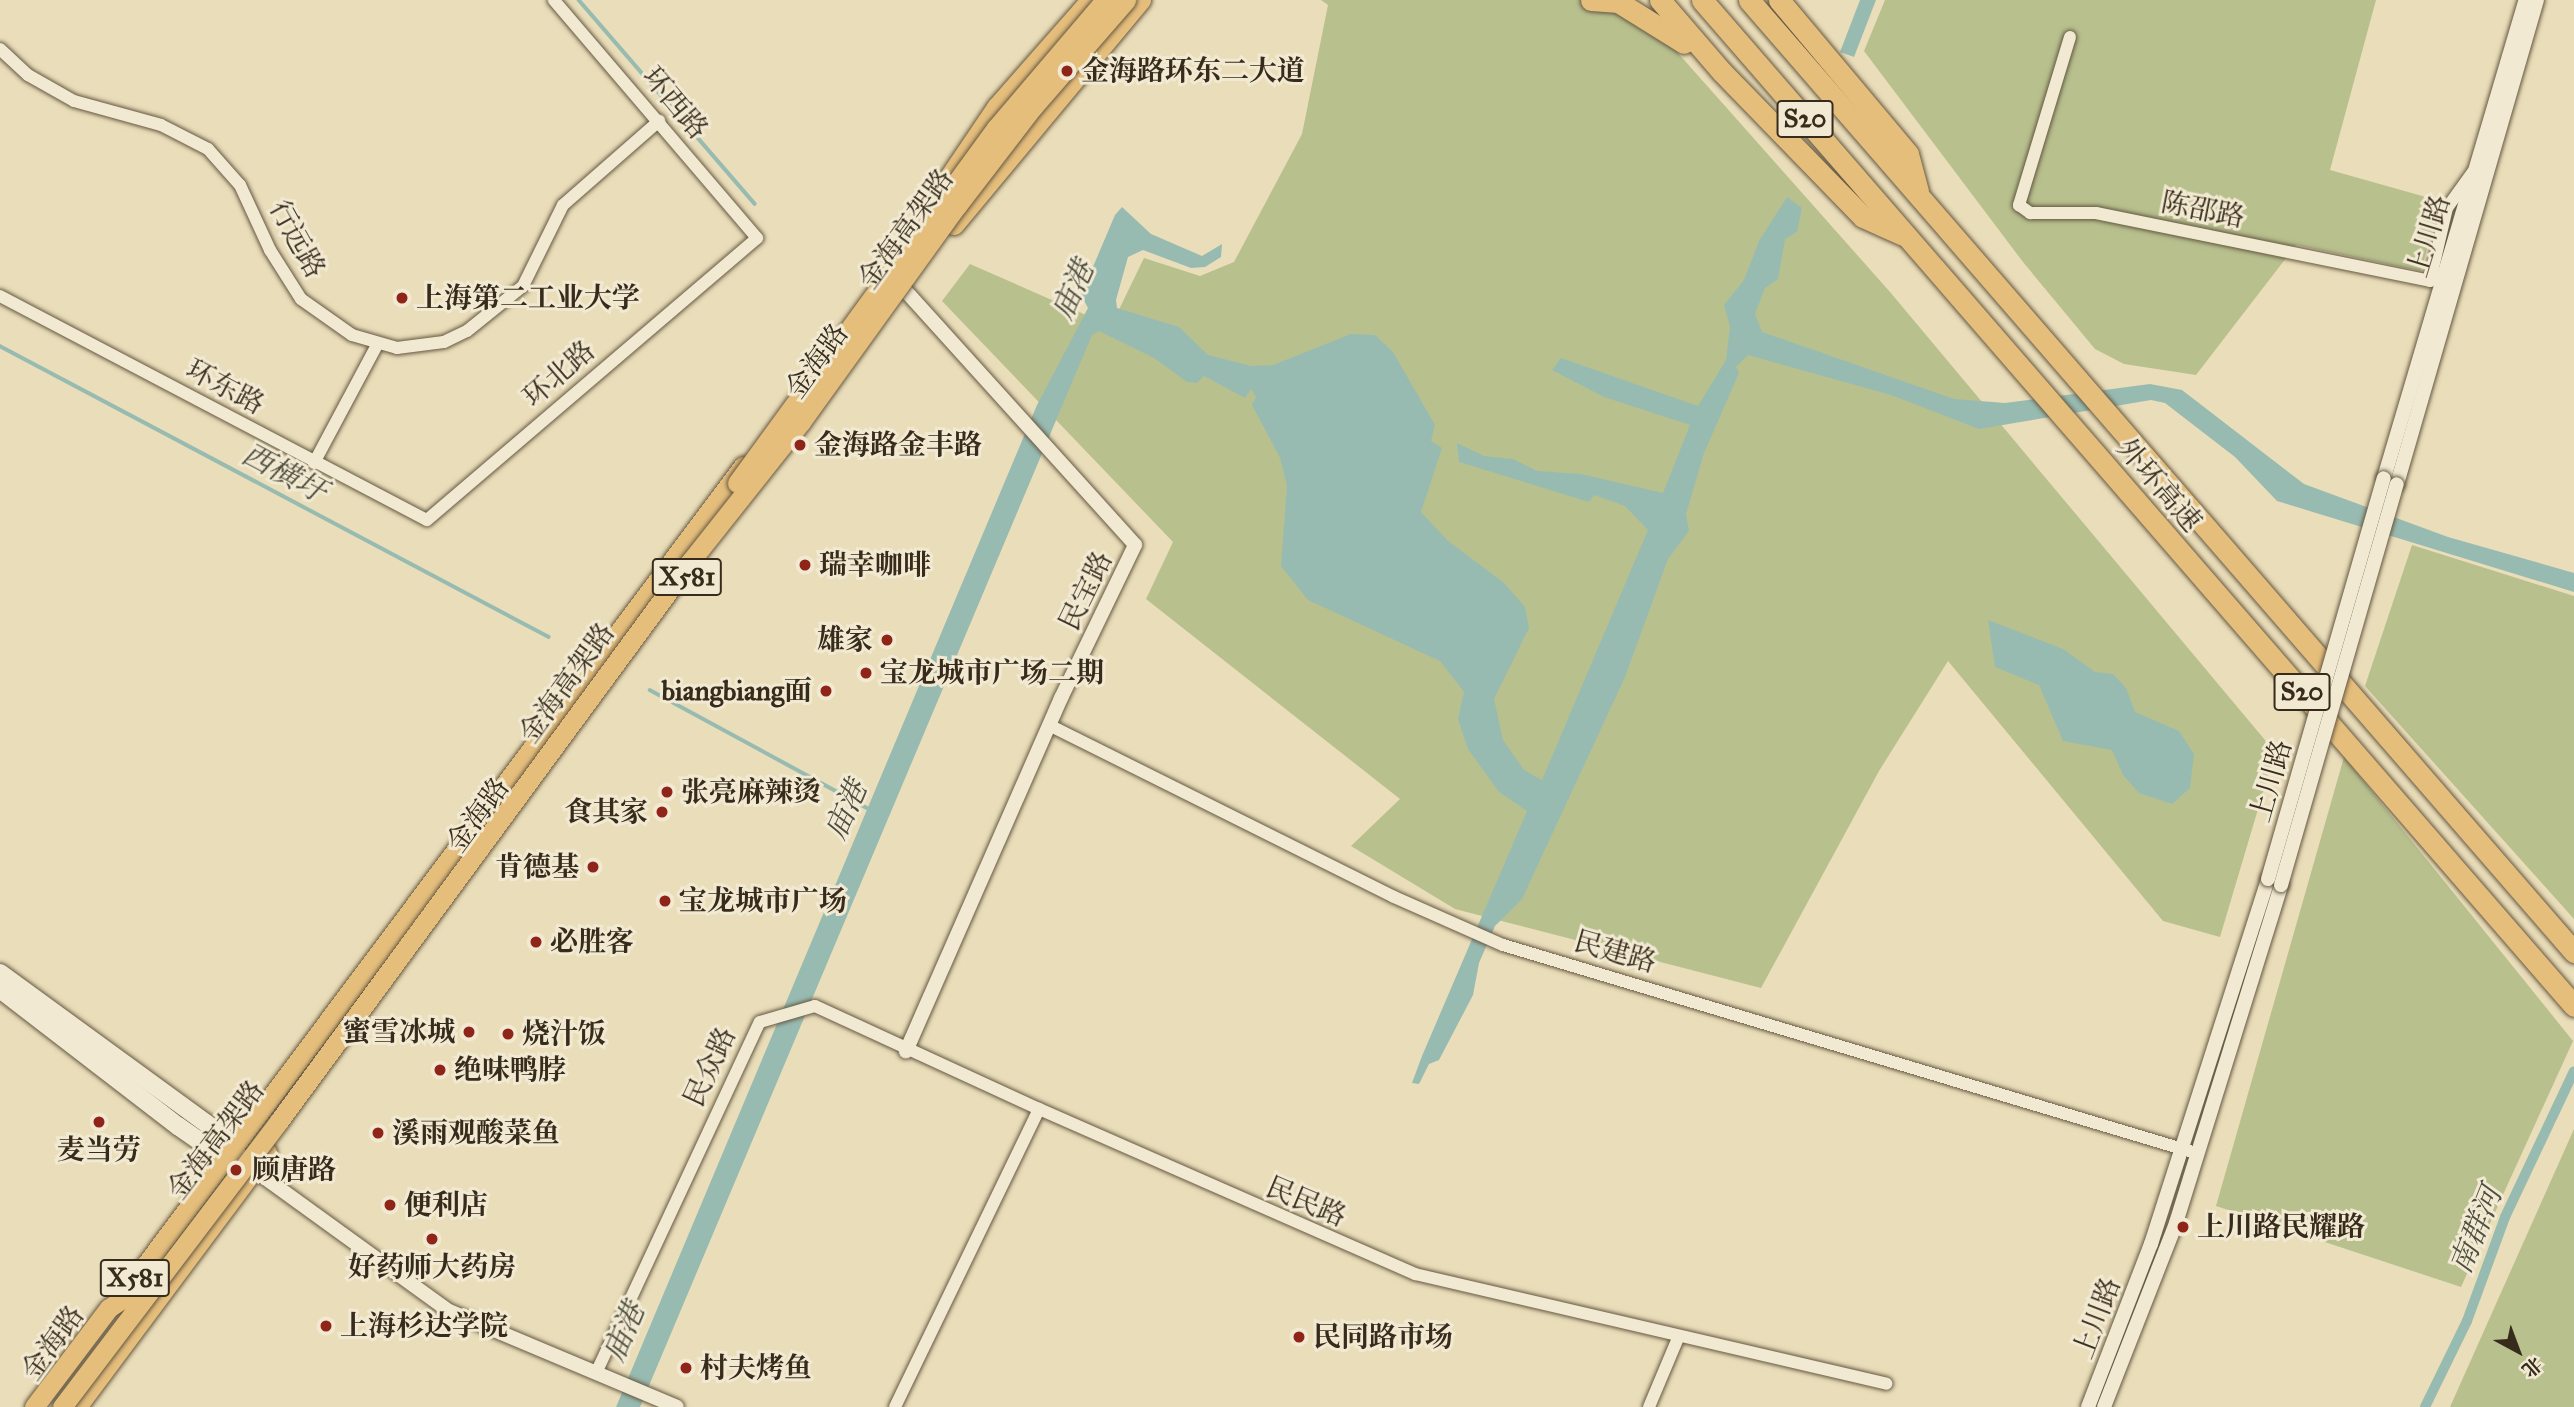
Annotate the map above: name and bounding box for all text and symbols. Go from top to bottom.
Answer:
place label: 金海路环东二大道 [1081,54,1305,88]
street label: 环西路 [635,60,715,146]
marker: 金海路环东二大道 [1059,63,1075,79]
road number: S20 [1775,96,1835,142]
street label: 金海高架路 [851,162,961,296]
street label: 陈邵路 [2159,185,2247,235]
street label: 上川路 [2401,191,2457,281]
street label: 行远路 [262,194,332,284]
water label: 庙港 [1044,255,1102,325]
place label: 上海第二工业大学 [416,281,640,315]
marker: 上海第二工业大学 [394,290,410,306]
street label: 金海路 [779,317,855,405]
street label: 环北路 [516,334,602,414]
street label: 环东路 [180,352,270,422]
place label: 金海路金丰路 [814,428,982,462]
street label: 外环高速 [2110,432,2208,538]
water label: 西横圩 [236,436,332,510]
marker: 金海路金丰路 [792,437,808,453]
street label: 民宝路 [1052,546,1120,636]
place label: 瑞幸咖啡 [819,548,931,582]
road number: X581 [650,554,724,600]
marker: 瑞幸咖啡 [797,557,813,573]
street label: 金海高架路 [512,616,622,750]
place label: 雄家 [817,623,873,657]
marker: 雄家 [879,632,895,648]
place label: 宝龙城市广场二期 [880,656,1104,690]
marker: 宝龙城市广场二期 [858,665,874,681]
road number: S20 [2272,670,2332,714]
place label: biangbiang面 [662,674,812,708]
marker: biangbiang面 [818,683,834,699]
street label: 上川路 [2243,736,2299,826]
street label: 金海路 [440,771,516,859]
place label: 张亮麻辣烫 [681,775,821,809]
water label: 庙港 [817,775,875,845]
marker: 张亮麻辣烫 [659,784,675,800]
place label: 食其家 [564,795,648,829]
marker: 食其家 [654,804,670,820]
place label: 肯德基 [495,850,579,884]
marker: 肯德基 [585,859,601,875]
place label: 宝龙城市广场 [679,884,847,918]
marker: 宝龙城市广场 [657,893,673,909]
street label: 民建路 [1570,924,1660,980]
place label: 必胜客 [550,925,634,959]
marker: 必胜客 [528,934,544,950]
place label: 蜜雪冰城 [343,1015,455,1049]
place label: 烧汁饭 [522,1017,606,1051]
street label: 民众路 [677,1022,743,1112]
marker: 蜜雪冰城 [461,1024,477,1040]
marker: 烧汁饭 [500,1026,516,1042]
place label: 绝味鸭脖 [454,1053,566,1087]
marker: 绝味鸭脖 [432,1062,448,1078]
street label: 金海高架路 [160,1074,272,1206]
marker: 麦当劳 [91,1114,107,1130]
place label: 溪雨观酸菜鱼 [392,1116,560,1150]
marker: 溪雨观酸菜鱼 [370,1125,386,1141]
place label: 麦当劳 [57,1133,141,1167]
place label: 顾唐路 [252,1153,336,1187]
marker: 顾唐路 [226,1160,246,1180]
street label: 民民路 [1261,1170,1351,1234]
water label: 南群河 [2442,1182,2510,1278]
place label: 便利店 [404,1188,488,1222]
marker: 便利店 [382,1197,398,1213]
place label: 上川路民耀路 [2197,1210,2365,1244]
marker: 上川路民耀路 [2175,1219,2191,1235]
marker: 好药师大药房 [424,1231,440,1247]
place label: 好药师大药房 [348,1250,516,1284]
road number: X581 [98,1256,172,1301]
street label: 上川路 [2066,1273,2128,1363]
water label: 庙港 [596,1297,652,1367]
street label: 金海路 [15,1299,91,1387]
place label: 上海杉达学院 [340,1309,508,1343]
north arrow [2483,1316,2553,1386]
marker: 上海杉达学院 [318,1318,334,1334]
place label: 民同路市场 [1313,1320,1453,1354]
marker: 民同路市场 [1291,1329,1307,1345]
place label: 村夫烤鱼 [700,1351,812,1385]
text: 北 [2517,1352,2547,1382]
marker: 村夫烤鱼 [678,1360,694,1376]

